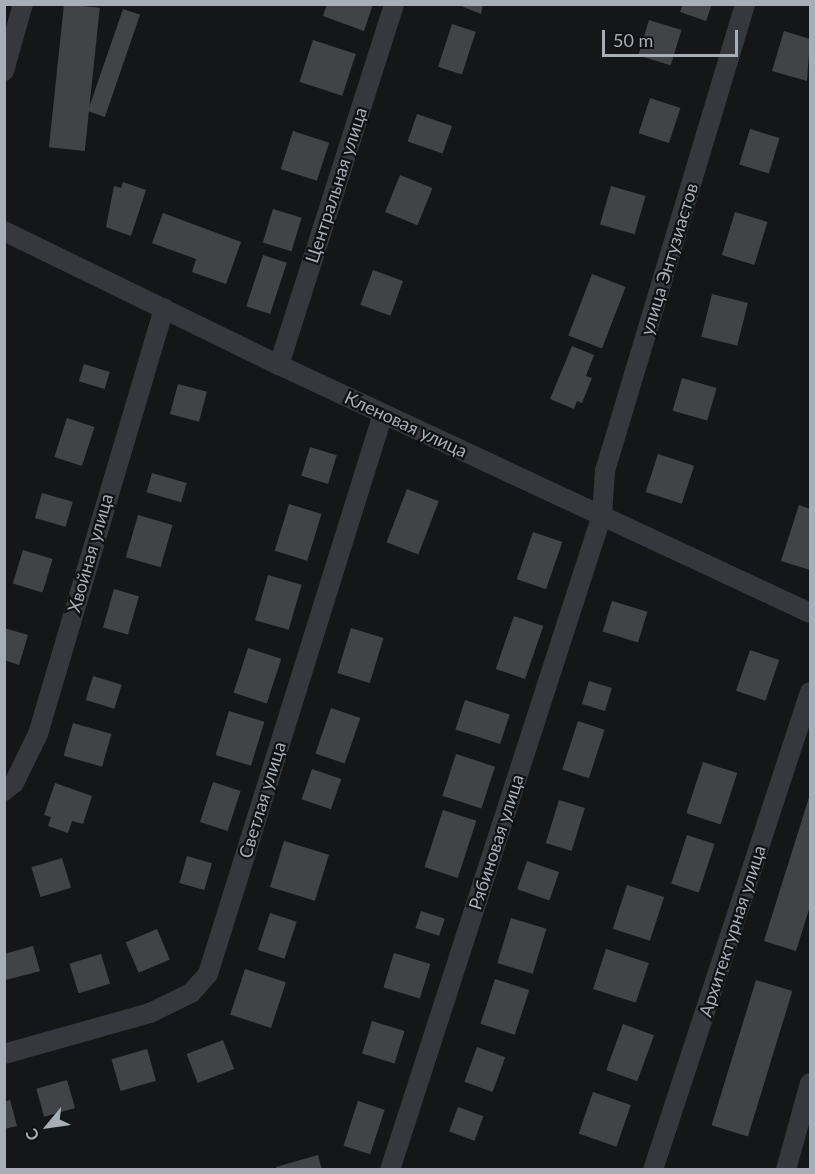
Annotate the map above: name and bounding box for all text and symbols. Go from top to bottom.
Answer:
scale bar [605,18,742,56]
text: 50 m [613,29,653,51]
street label: Центральная улица [301,105,371,265]
street label: улица Энтузиастов [636,180,702,338]
street label: Кленовая улица [341,386,471,462]
street label: Хвойная улица [63,491,117,615]
street label: Светлая улица [234,739,290,861]
street label: Рябиновая улица [464,772,528,912]
street label: Архитектурная улица [694,843,770,1019]
north arrow [18,1096,78,1156]
text: С [21,1126,43,1144]

